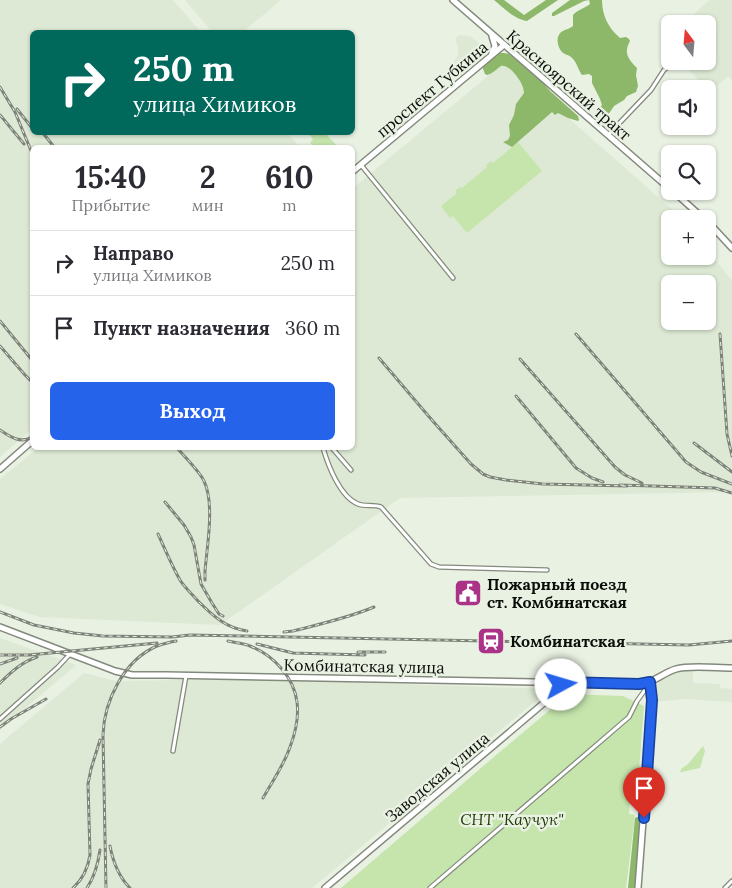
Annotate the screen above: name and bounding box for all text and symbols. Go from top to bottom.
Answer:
north arrow [661,15,716,70]
map controls [661,15,716,330]
street label: Красноярский тракт [503,25,635,145]
street label: проспект Губкина [372,37,492,141]
text: 250 m [133,46,234,91]
icon: right [50,50,115,115]
button: sound [661,80,716,135]
text: улица Химиков [133,90,296,118]
button: search [661,145,716,200]
text: 15:40 [75,158,147,196]
text: 2 [200,158,216,196]
text: 610 [265,158,314,196]
text: Прибытие [71,195,150,215]
text: мин [192,195,224,215]
text: m [282,195,296,215]
button: + [661,210,716,265]
text: Направо [93,241,174,265]
icon: right [50,249,78,277]
text: 250 m [281,251,335,275]
text: улица Химиков [93,265,212,285]
button: − [661,275,716,330]
icon: arrive [50,314,78,342]
text: Пункт назначения [93,316,270,340]
text: 360 m [285,316,340,340]
button: Выход [50,382,335,440]
place label: Пожарный поезд ст. Комбинатская [487,574,627,612]
public building icon: Пожарный поезд ст. Комбинатская [453,578,483,608]
station icon: Комбинатская [476,626,506,656]
place label: Комбинатская [510,631,625,651]
street label: Комбинатская улица [283,655,445,677]
position arrow [534,658,586,710]
street label: Заводская улица [381,728,493,826]
pin [623,767,665,818]
icon: arrive [630,774,658,802]
park label: СНТ "Каучук" [460,809,564,829]

